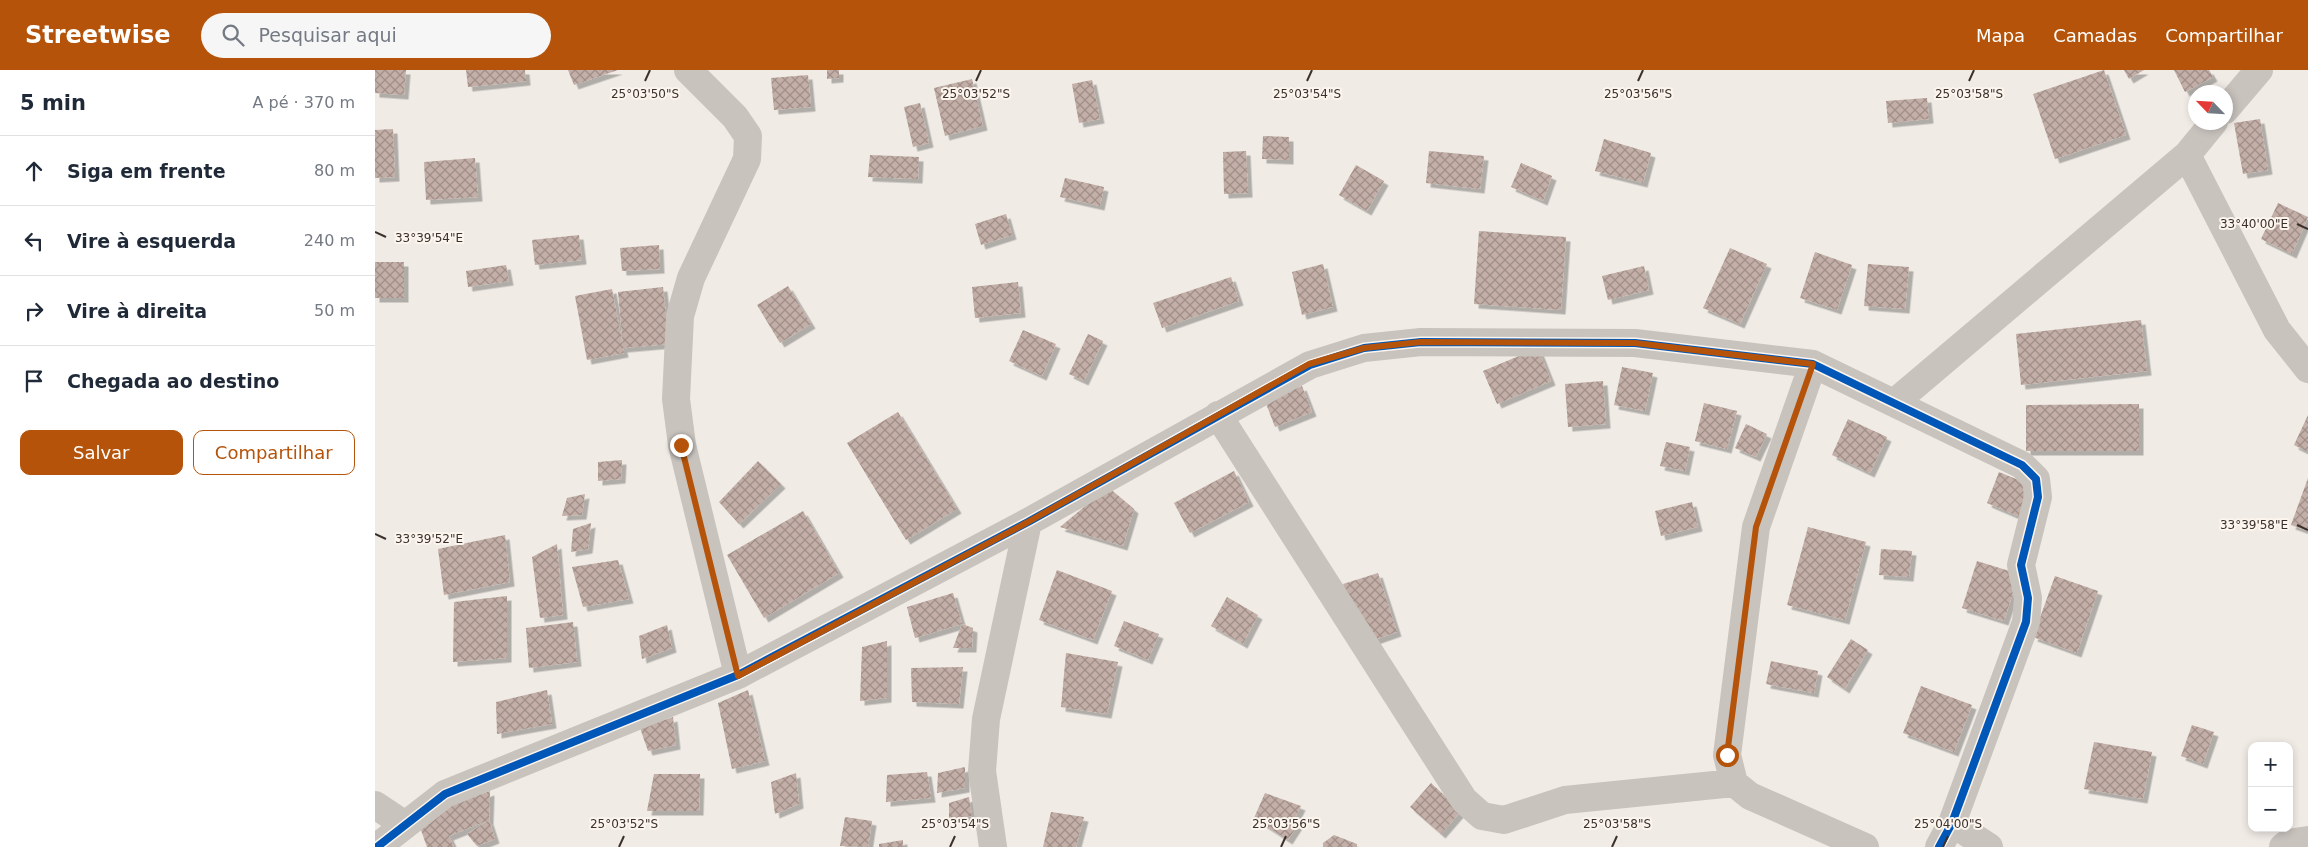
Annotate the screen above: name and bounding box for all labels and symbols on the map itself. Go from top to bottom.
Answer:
north arrow [2188,85,2233,130]
text: 25°03'50"S [611,87,679,101]
text: 25°03'52"S [942,87,1010,101]
text: 25°03'54"S [1273,87,1341,101]
text: 25°03'56"S [1604,87,1672,101]
text: 25°03'58"S [1935,87,2003,101]
text: 33°40'00"E [2220,217,2288,231]
text: 33°39'54"E [395,231,463,245]
route end [670,434,693,457]
text: 33°39'58"E [2220,518,2288,532]
text: 33°39'52"E [395,532,463,546]
route start [1716,744,1739,767]
text: 25°03'52"S [590,817,658,831]
text: 25°03'54"S [921,817,989,831]
text: 25°03'56"S [1252,817,1320,831]
text: 25°03'58"S [1583,817,1651,831]
text: 25°04'00"S [1914,817,1982,831]

